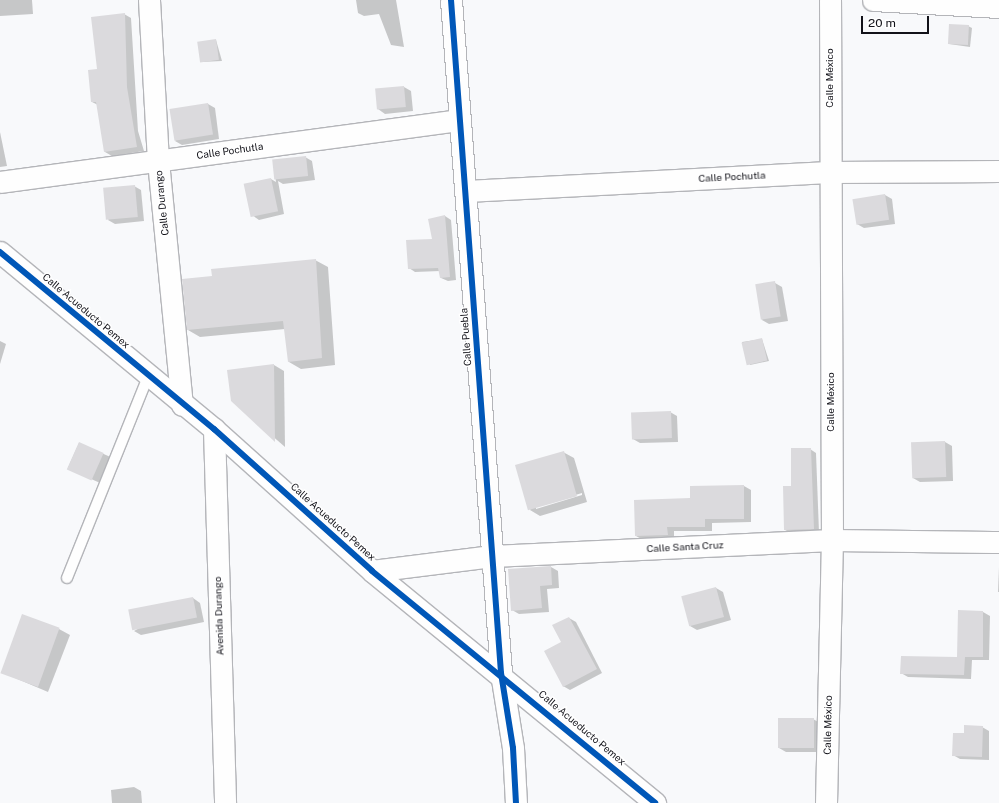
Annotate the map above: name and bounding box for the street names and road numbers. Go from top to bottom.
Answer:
street label: Calle México [824,48,836,108]
street label: Calle Pochutla [196,140,264,162]
street label: Calle Pochutla [698,169,766,185]
street label: Calle Durango [153,170,171,236]
street label: Calle Acueducto Pemex [40,271,132,351]
street label: Calle Puebla [458,307,474,367]
street label: Calle México [825,372,837,432]
street label: Calle Acueducto Pemex [288,481,378,563]
street label: Calle Santa Cruz [646,539,724,555]
street label: Avenida Durango [212,576,226,656]
street label: Calle Acueducto Pemex [536,688,628,768]
street label: Calle México [821,695,835,755]

